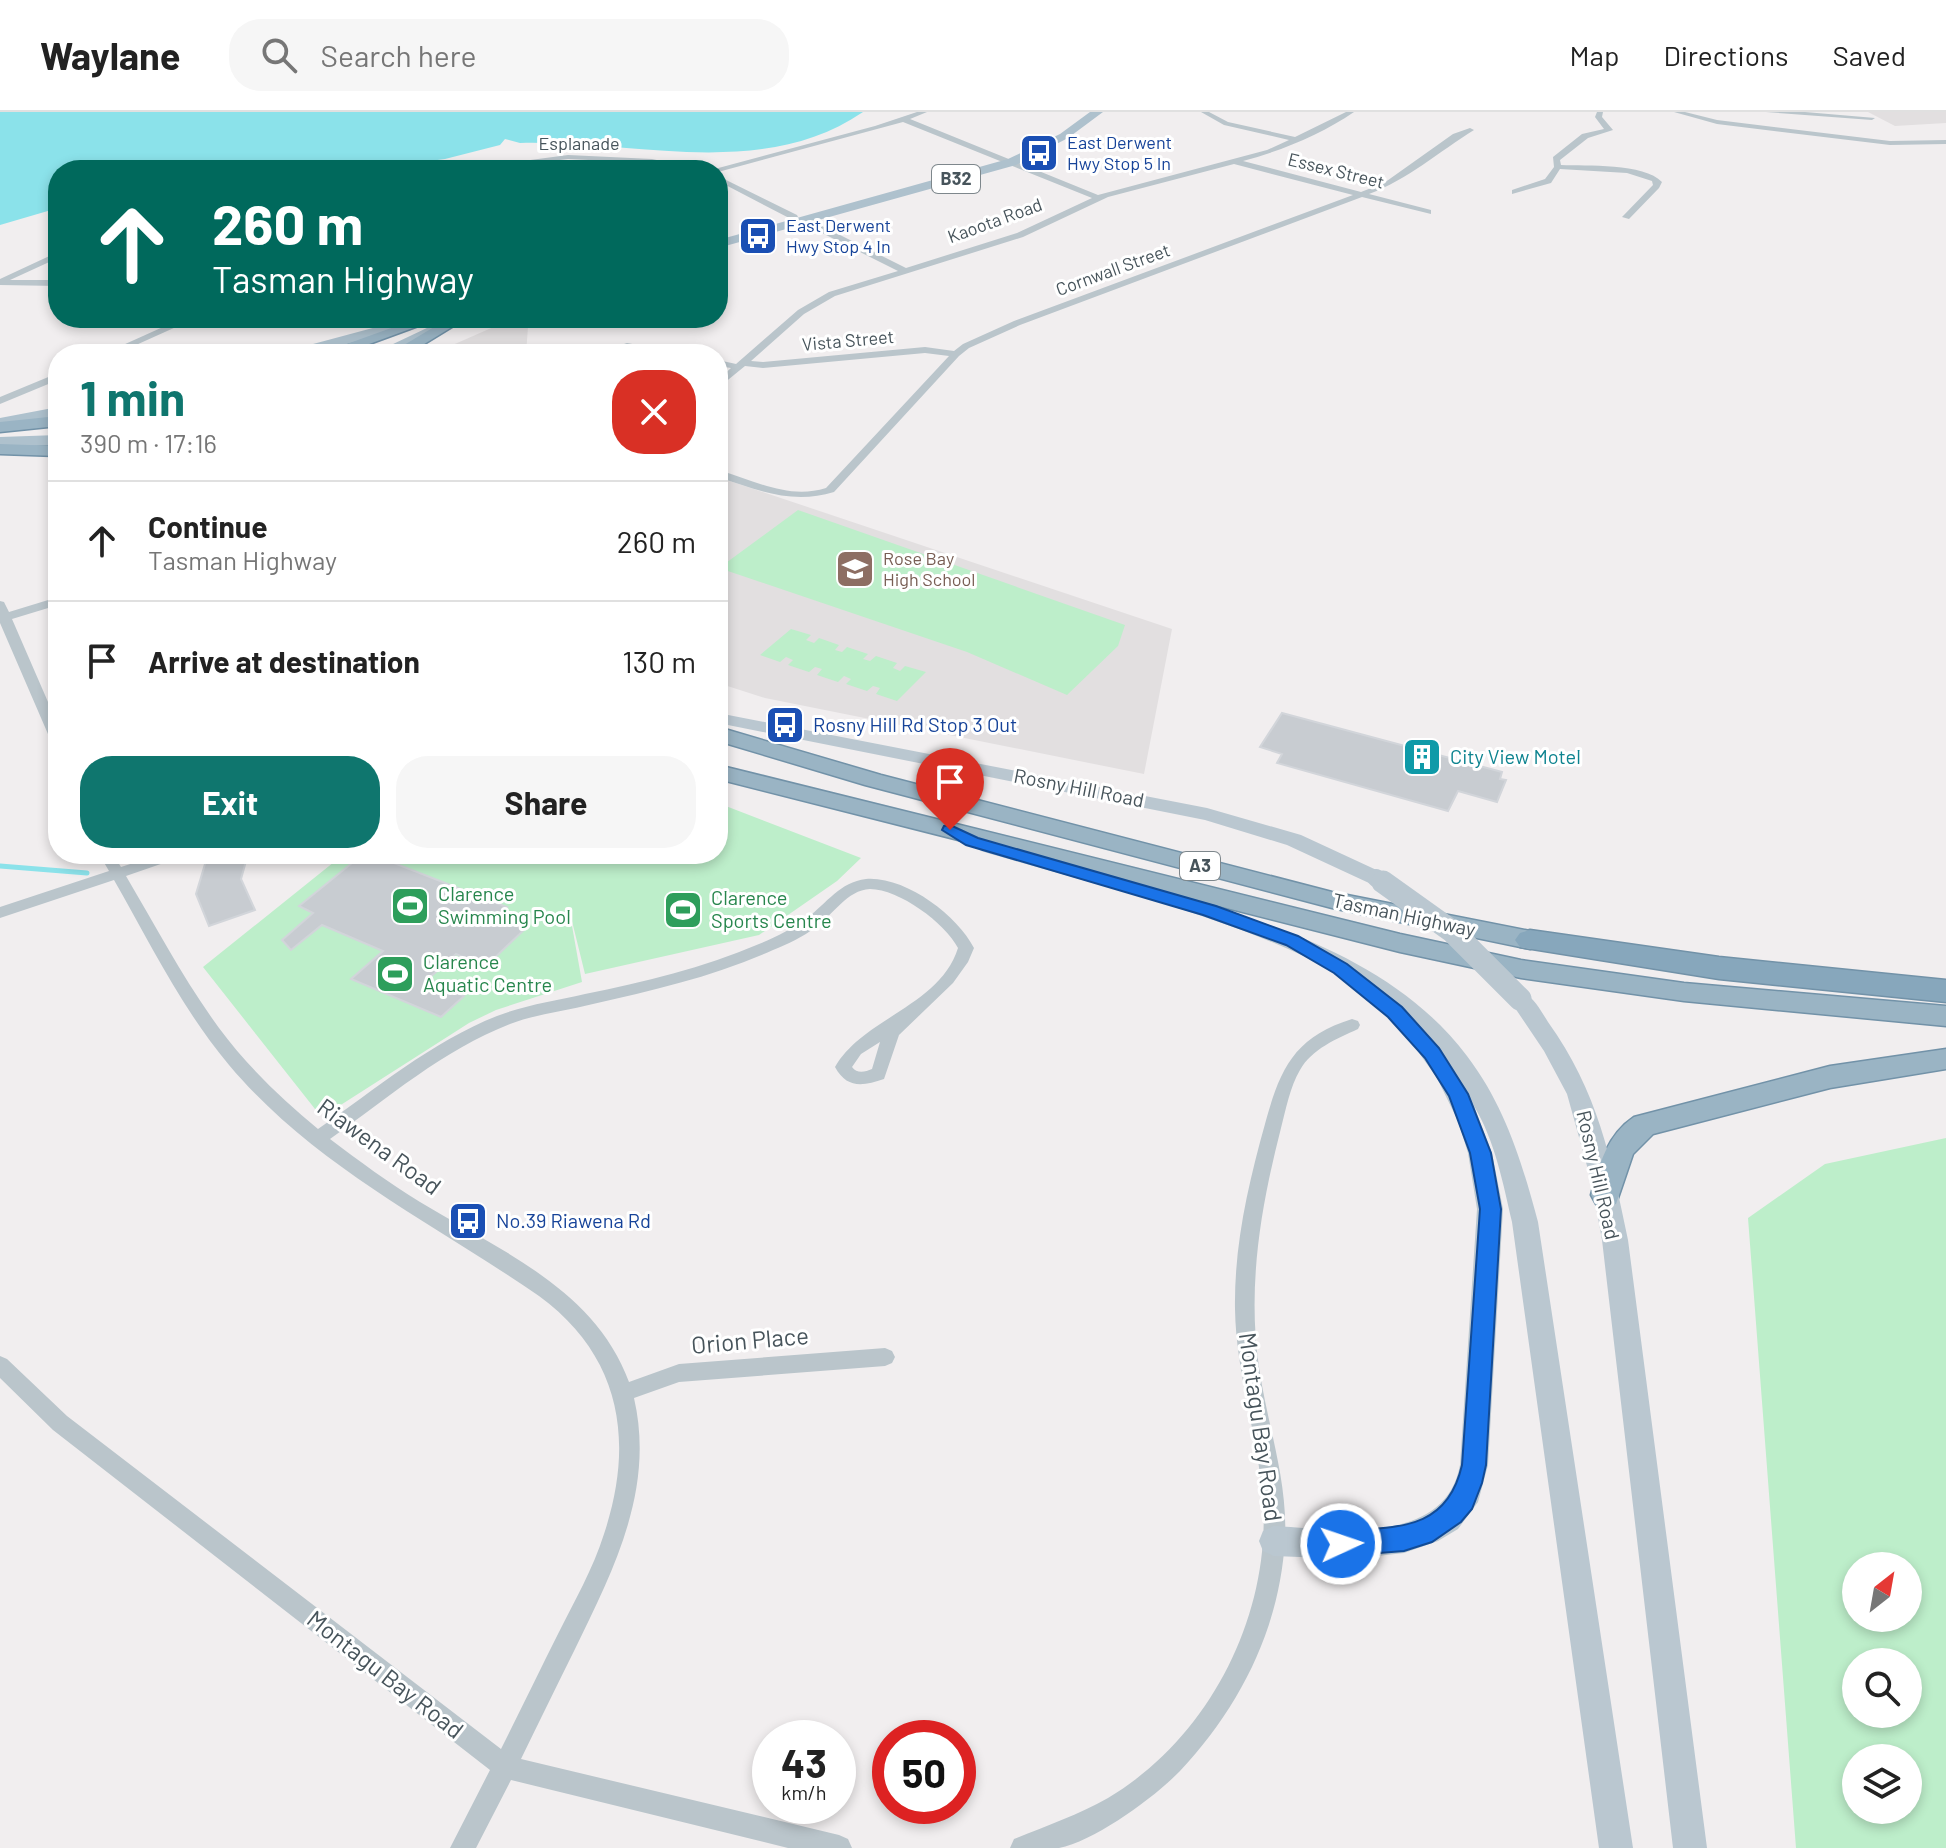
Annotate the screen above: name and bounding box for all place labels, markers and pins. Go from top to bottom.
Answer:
place label: East Derwent Hwy Stop 5 In [1067,131,1172,174]
bus stop icon: East Derwent Hwy Stop 5 In [1018,132,1060,174]
place label: East Derwent Hwy Stop 4 In [786,214,891,257]
bus stop icon: East Derwent Hwy Stop 4 In [737,215,779,257]
place label: Rose Bay High School [883,547,976,590]
school or university icon: Rose Bay High School [834,548,876,590]
bus stop icon: Rosny Hill Rd Stop 3 Out [764,704,806,746]
place label: Rosny Hill Rd Stop 3 Out [813,712,1017,736]
building icon: City View Motel [1401,736,1443,778]
place label: City View Motel [1450,744,1581,768]
pin [916,748,984,830]
place label: Clarence Swimming Pool [438,881,571,928]
sports icon: Clarence Swimming Pool [389,885,431,927]
place label: Clarence Sports Centre [711,885,832,932]
sports icon: Clarence Sports Centre [662,889,704,931]
place label: Clarence Aquatic Centre [423,949,552,996]
sports icon: Clarence Aquatic Centre [374,953,416,995]
bus stop icon: No.39 Riawena Rd [447,1200,489,1242]
place label: No.39 Riawena Rd [496,1208,651,1232]

